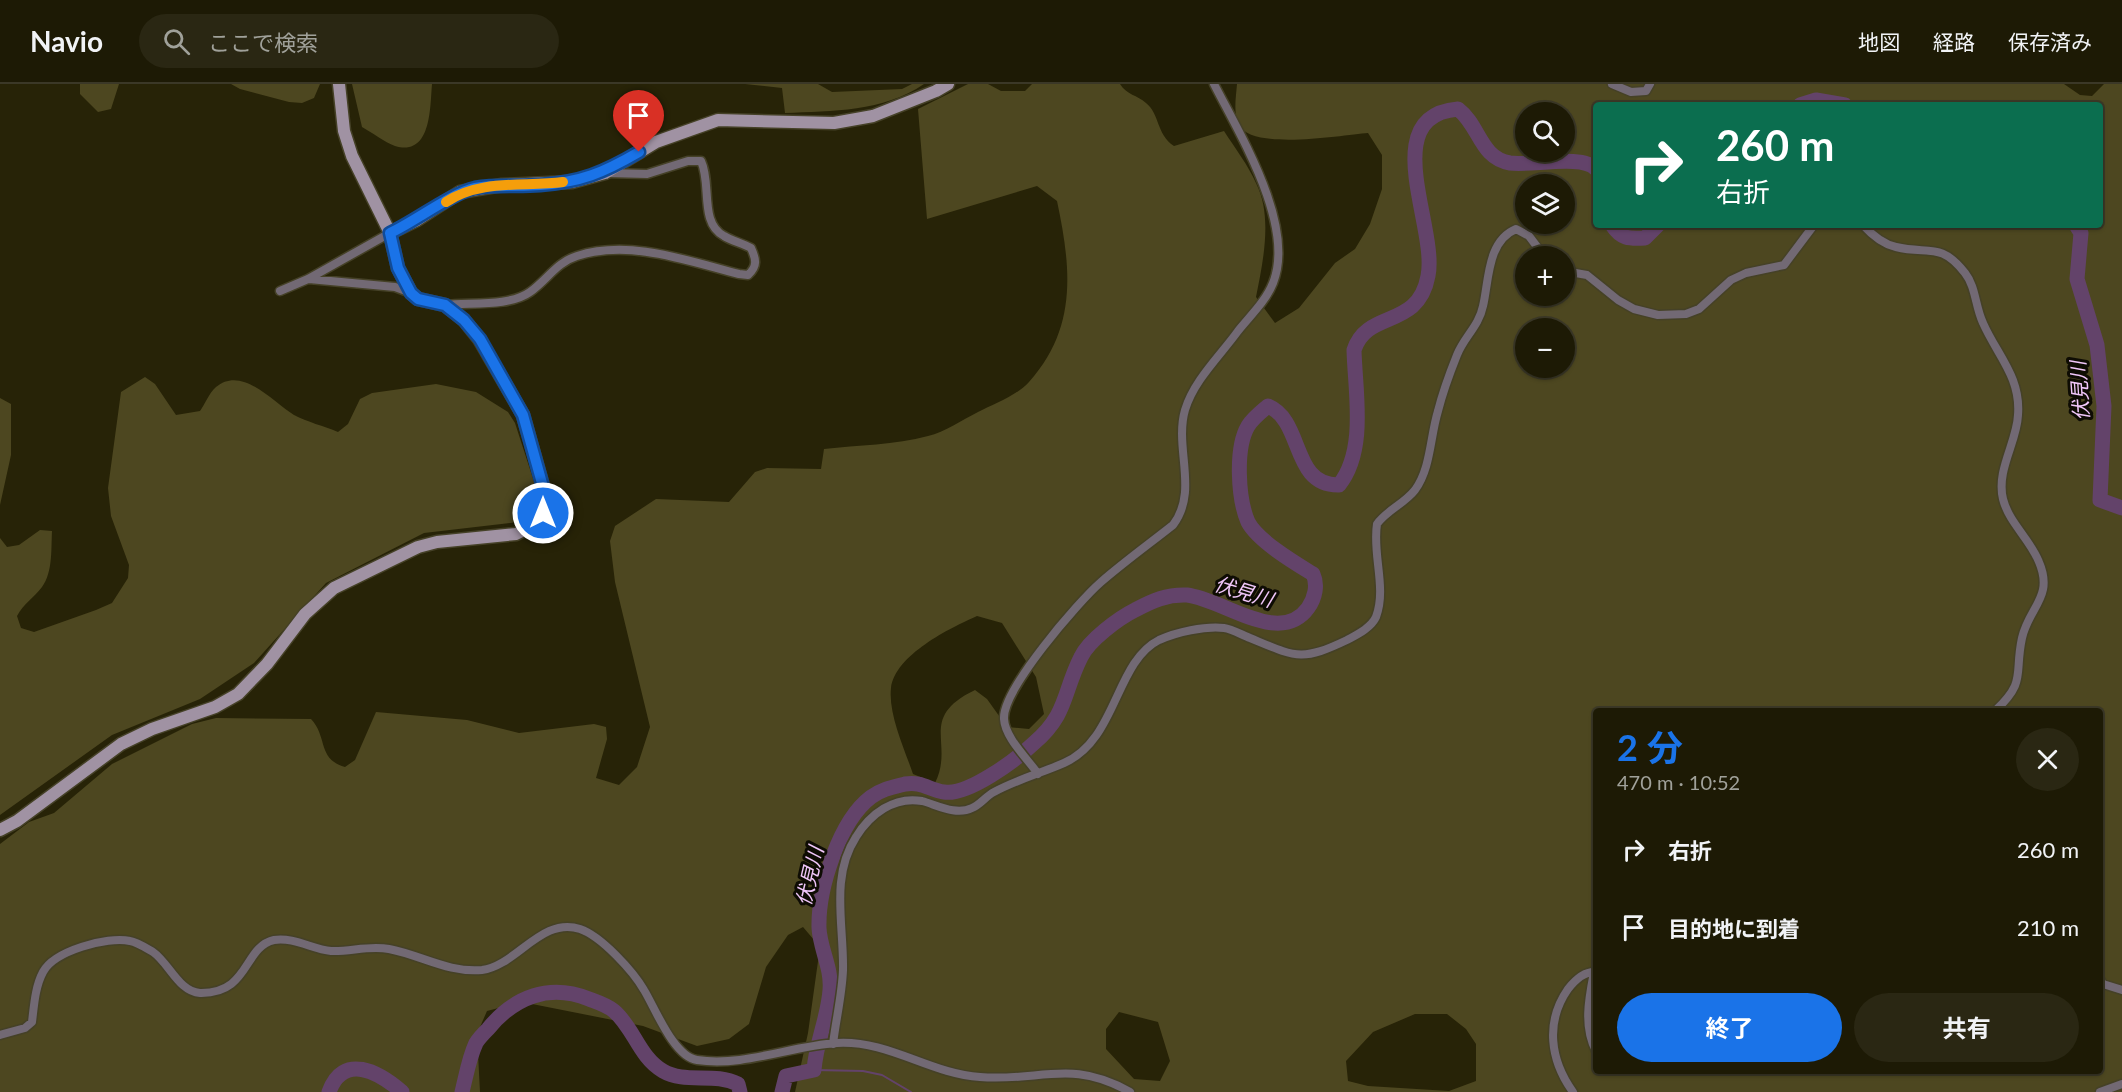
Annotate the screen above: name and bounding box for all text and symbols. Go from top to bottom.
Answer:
search box [139,14,559,68]
text: Navio [30,24,103,58]
icon: search [160,25,193,58]
text: ここで検索 [208,29,318,56]
text: 地図 [1858,29,1900,54]
text: 経路 [1933,29,1975,54]
text: 保存済み [2008,29,2092,54]
pin [613,90,664,152]
icon: arrive [622,99,655,132]
map controls [1515,102,1575,378]
button: search [1515,102,1575,162]
text: 260 m [1716,120,1834,170]
icon: right [1617,126,1695,204]
button: layers [1515,174,1575,234]
text: 右折 [1716,175,1770,208]
button: + [1515,246,1575,306]
button: − [1515,318,1575,378]
water label: 伏見川 [2065,358,2093,422]
position arrow [511,481,575,545]
water label: 伏見川 [1212,571,1278,612]
text: 2 分 [1617,725,1683,769]
button: close [2016,728,2079,791]
text: 470 m · 10:52 [1617,770,1740,794]
icon: right [1617,833,1650,866]
text: 260 m [2017,836,2079,863]
text: 右折 [1668,837,1712,864]
water label: 伏見川 [791,842,828,908]
icon: arrive [1617,911,1650,944]
text: 210 m [2017,914,2079,941]
text: 目的地に到着 [1668,915,1800,942]
button: 終了 [1617,993,1842,1062]
button: 共有 [1854,993,2079,1062]

